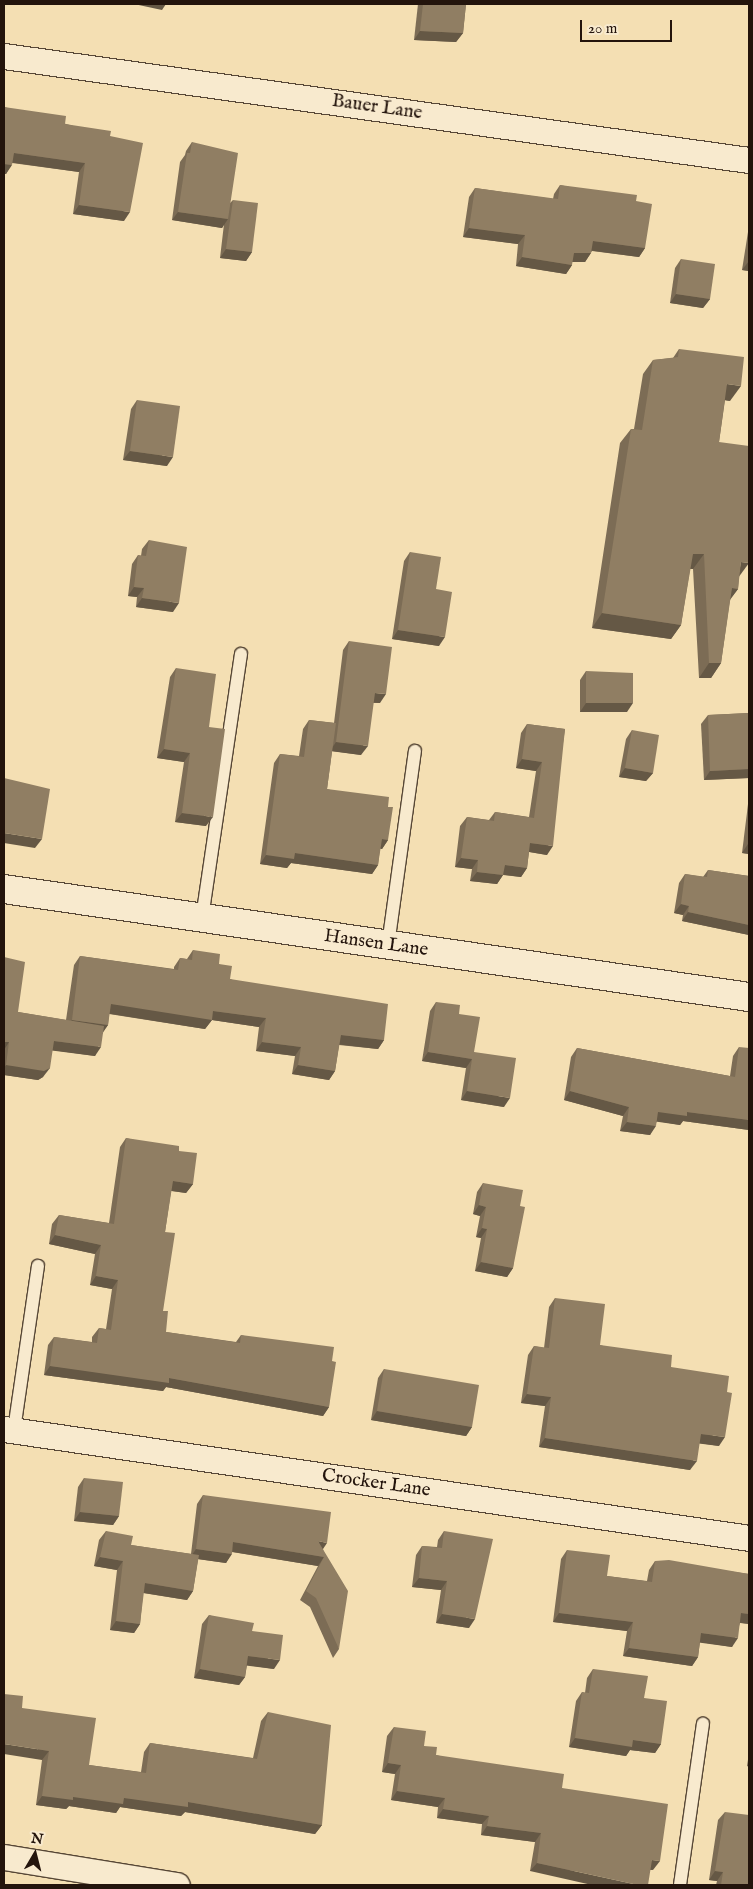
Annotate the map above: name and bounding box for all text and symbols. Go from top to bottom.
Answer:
scale bar [583,10,676,42]
text: 20 m [588,19,617,38]
street label: Bauer Lane [330,90,424,126]
street label: Hansen Lane [322,925,430,963]
street label: Crocker Lane [320,1465,432,1503]
north arrow [10,1829,60,1879]
text: N [30,1829,44,1849]

